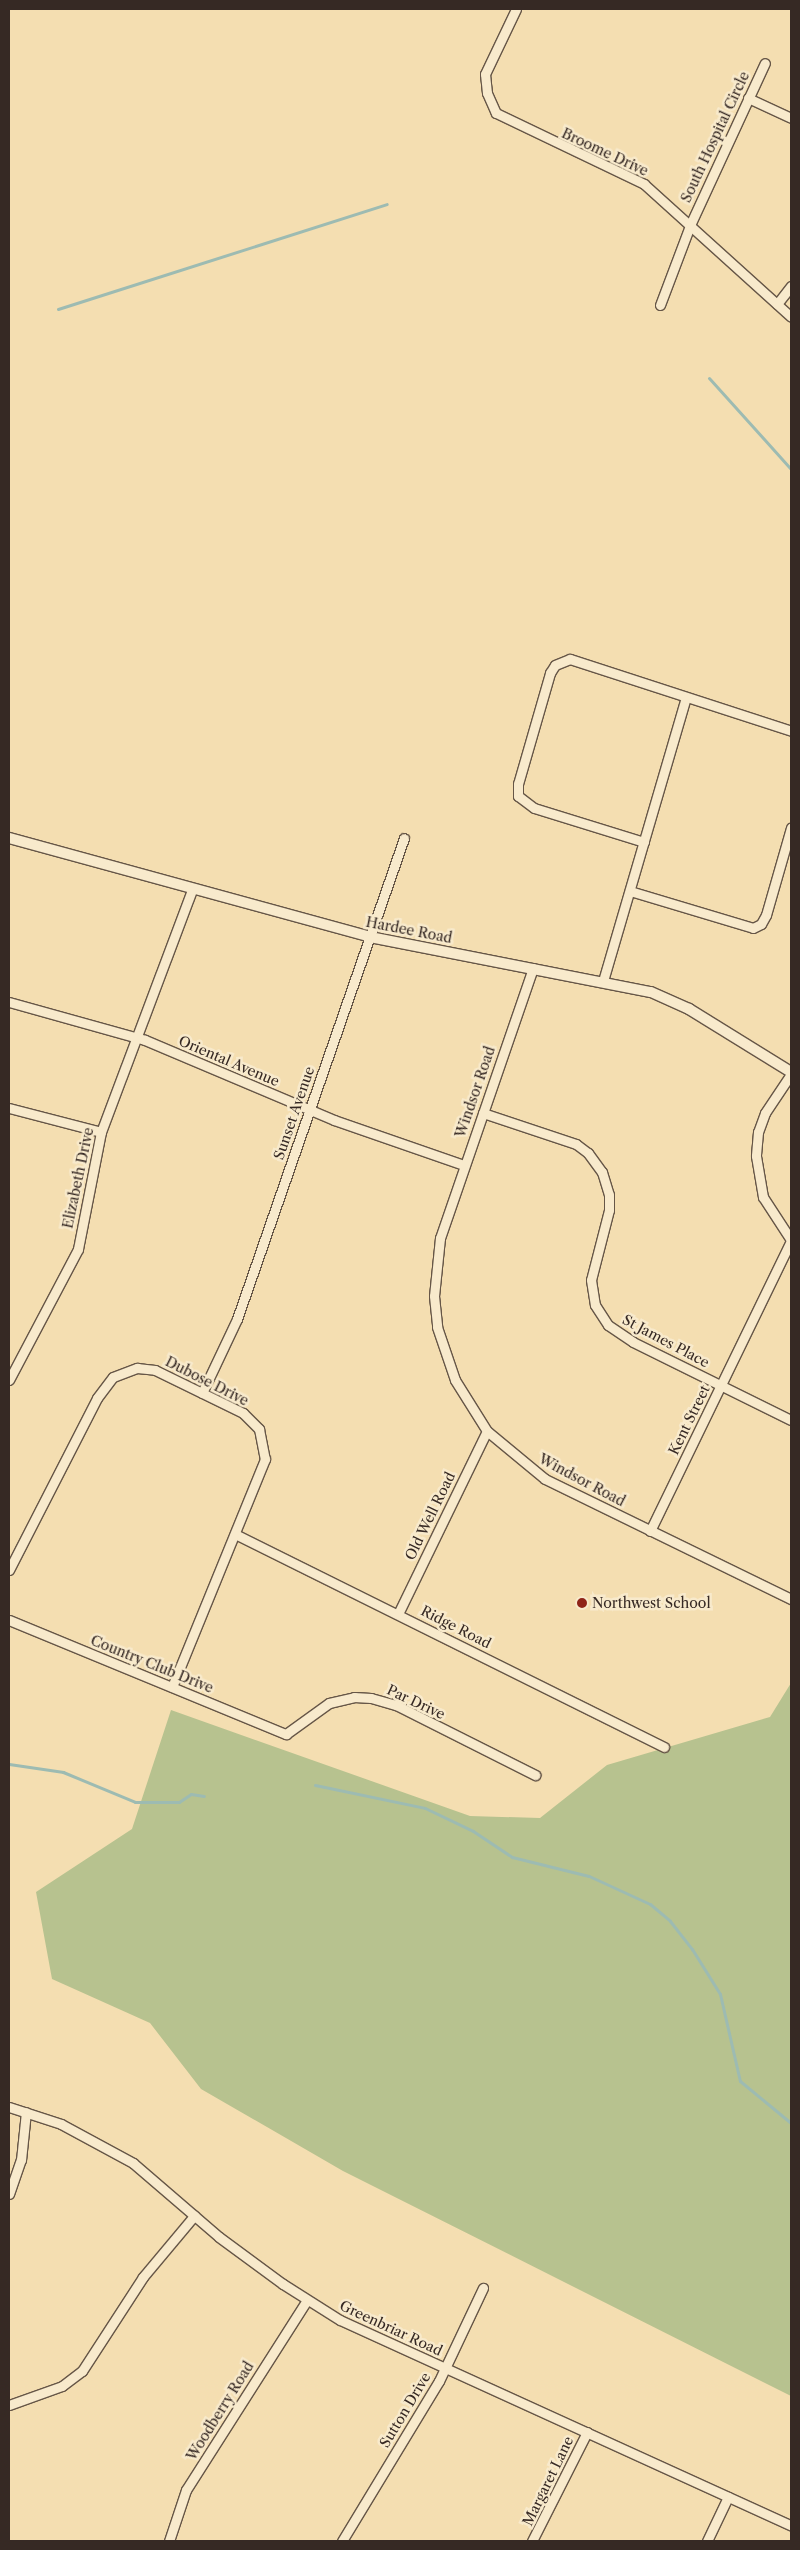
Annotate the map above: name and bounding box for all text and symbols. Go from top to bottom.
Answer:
street label: South Hospital Circle [677,69,753,205]
street label: Broome Drive [559,125,651,179]
street label: Hardee Road [364,913,454,947]
street label: Oriental Avenue [176,1032,282,1090]
street label: Windsor Road [451,1044,499,1140]
street label: Sunset Avenue [270,1064,318,1162]
street label: Elizabeth Drive [59,1126,97,1230]
street label: St James Place [620,1311,712,1371]
street label: Dubose Drive [163,1353,251,1409]
street label: Kent Street [665,1382,713,1458]
street label: Windsor Road [536,1450,628,1510]
street label: Old Well Road [401,1469,459,1563]
place label: Northwest School [592,1595,711,1611]
marker: Northwest School [576,1597,588,1609]
street label: Ridge Road [418,1602,494,1652]
street label: Country Club Drive [88,1632,216,1696]
street label: Par Drive [384,1681,448,1723]
street label: Greenbriar Road [337,2297,445,2359]
street label: Woodberry Road [183,2358,257,2464]
street label: Sutton Drive [376,2370,434,2450]
street label: Margaret Lane [519,2434,577,2528]

